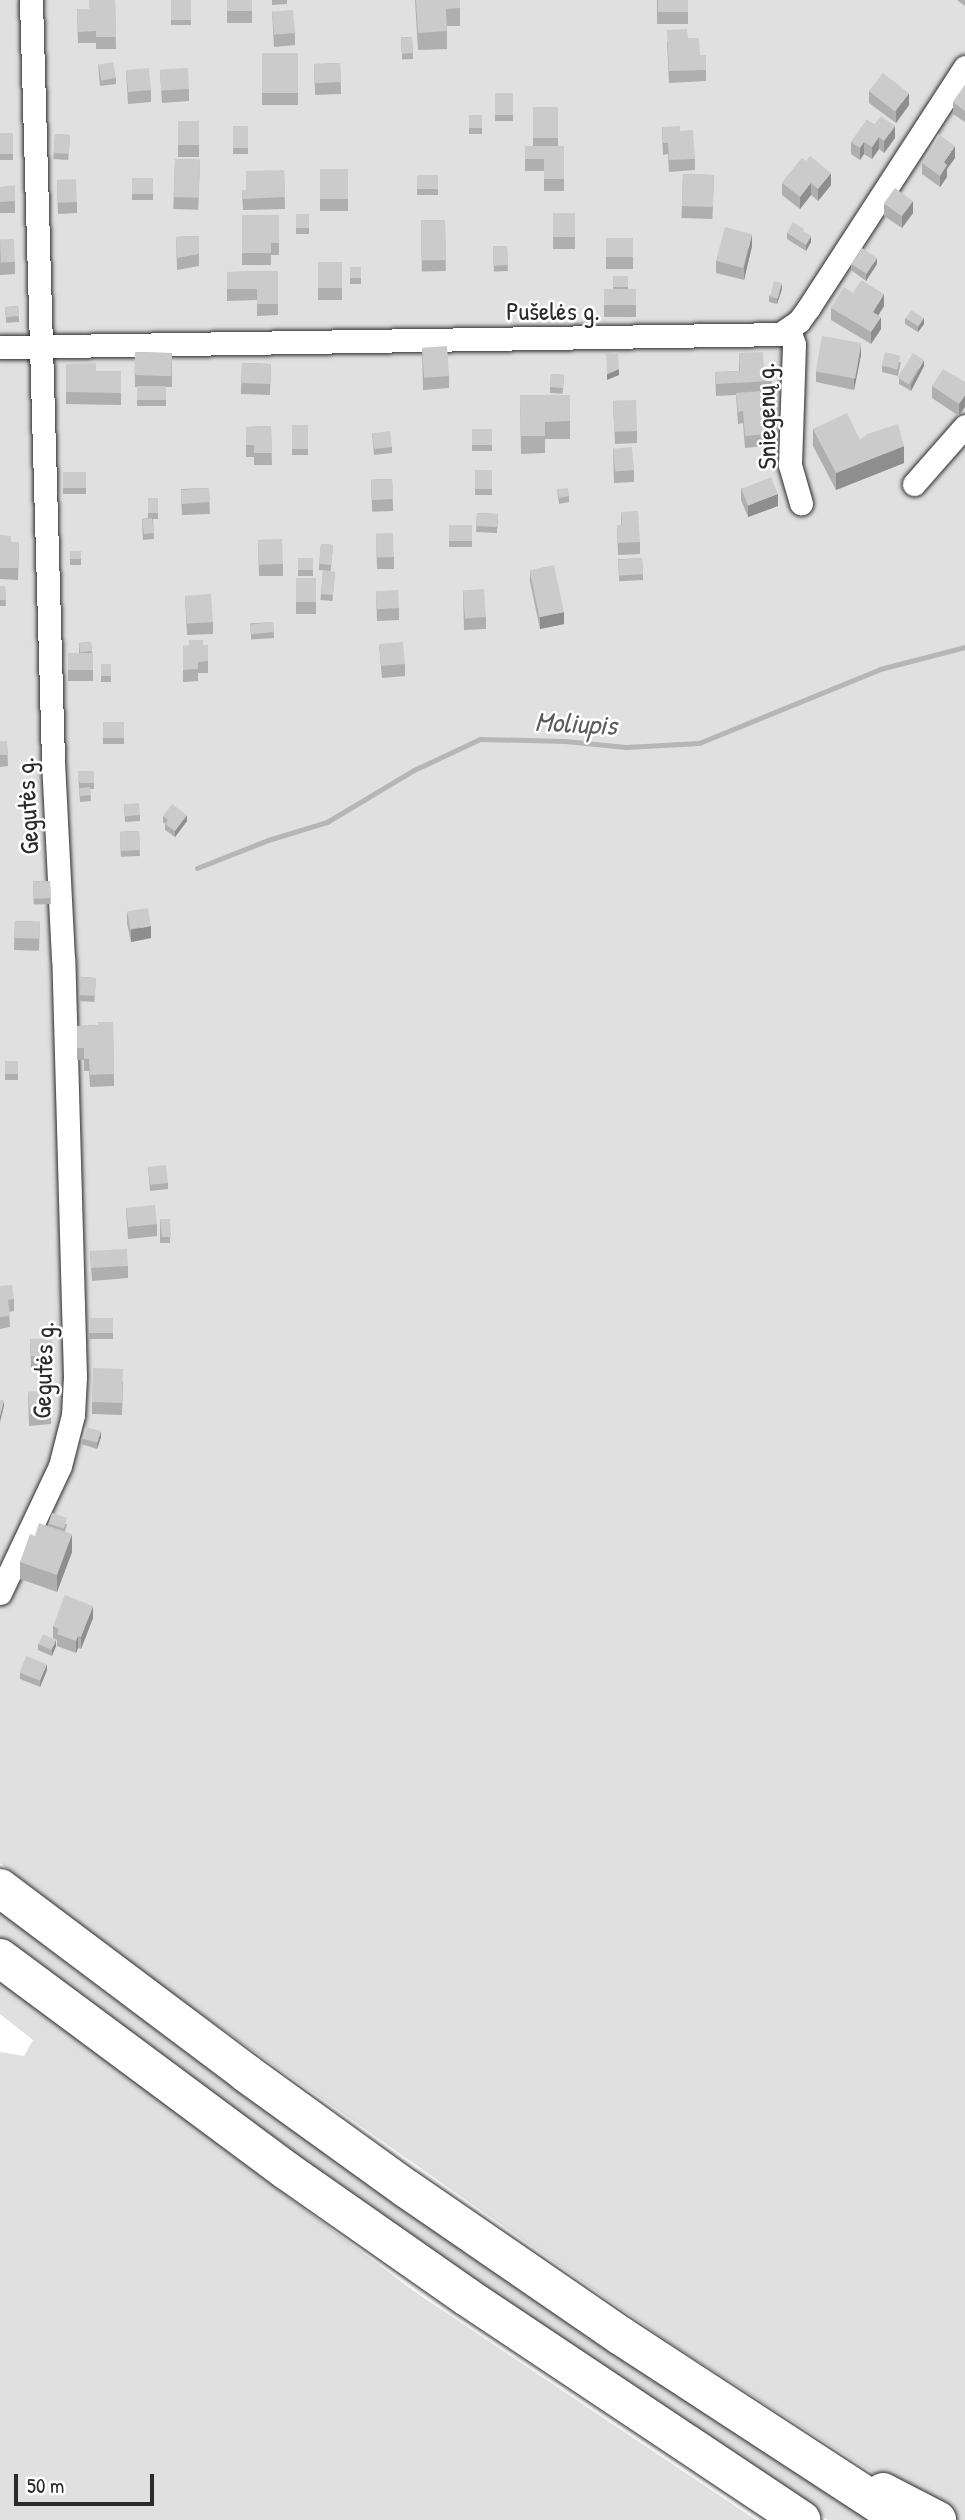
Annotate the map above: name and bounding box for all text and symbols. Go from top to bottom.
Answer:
street label: Pušelės g. [506,295,600,327]
street label: Sniegenų g. [749,362,783,470]
water label: Moliupis [534,704,618,742]
street label: Gegutės g. [9,757,45,855]
street label: Gegutės g. [26,1321,60,1419]
scale bar [18,2460,158,2504]
text: 50 m [27,2471,64,2500]

